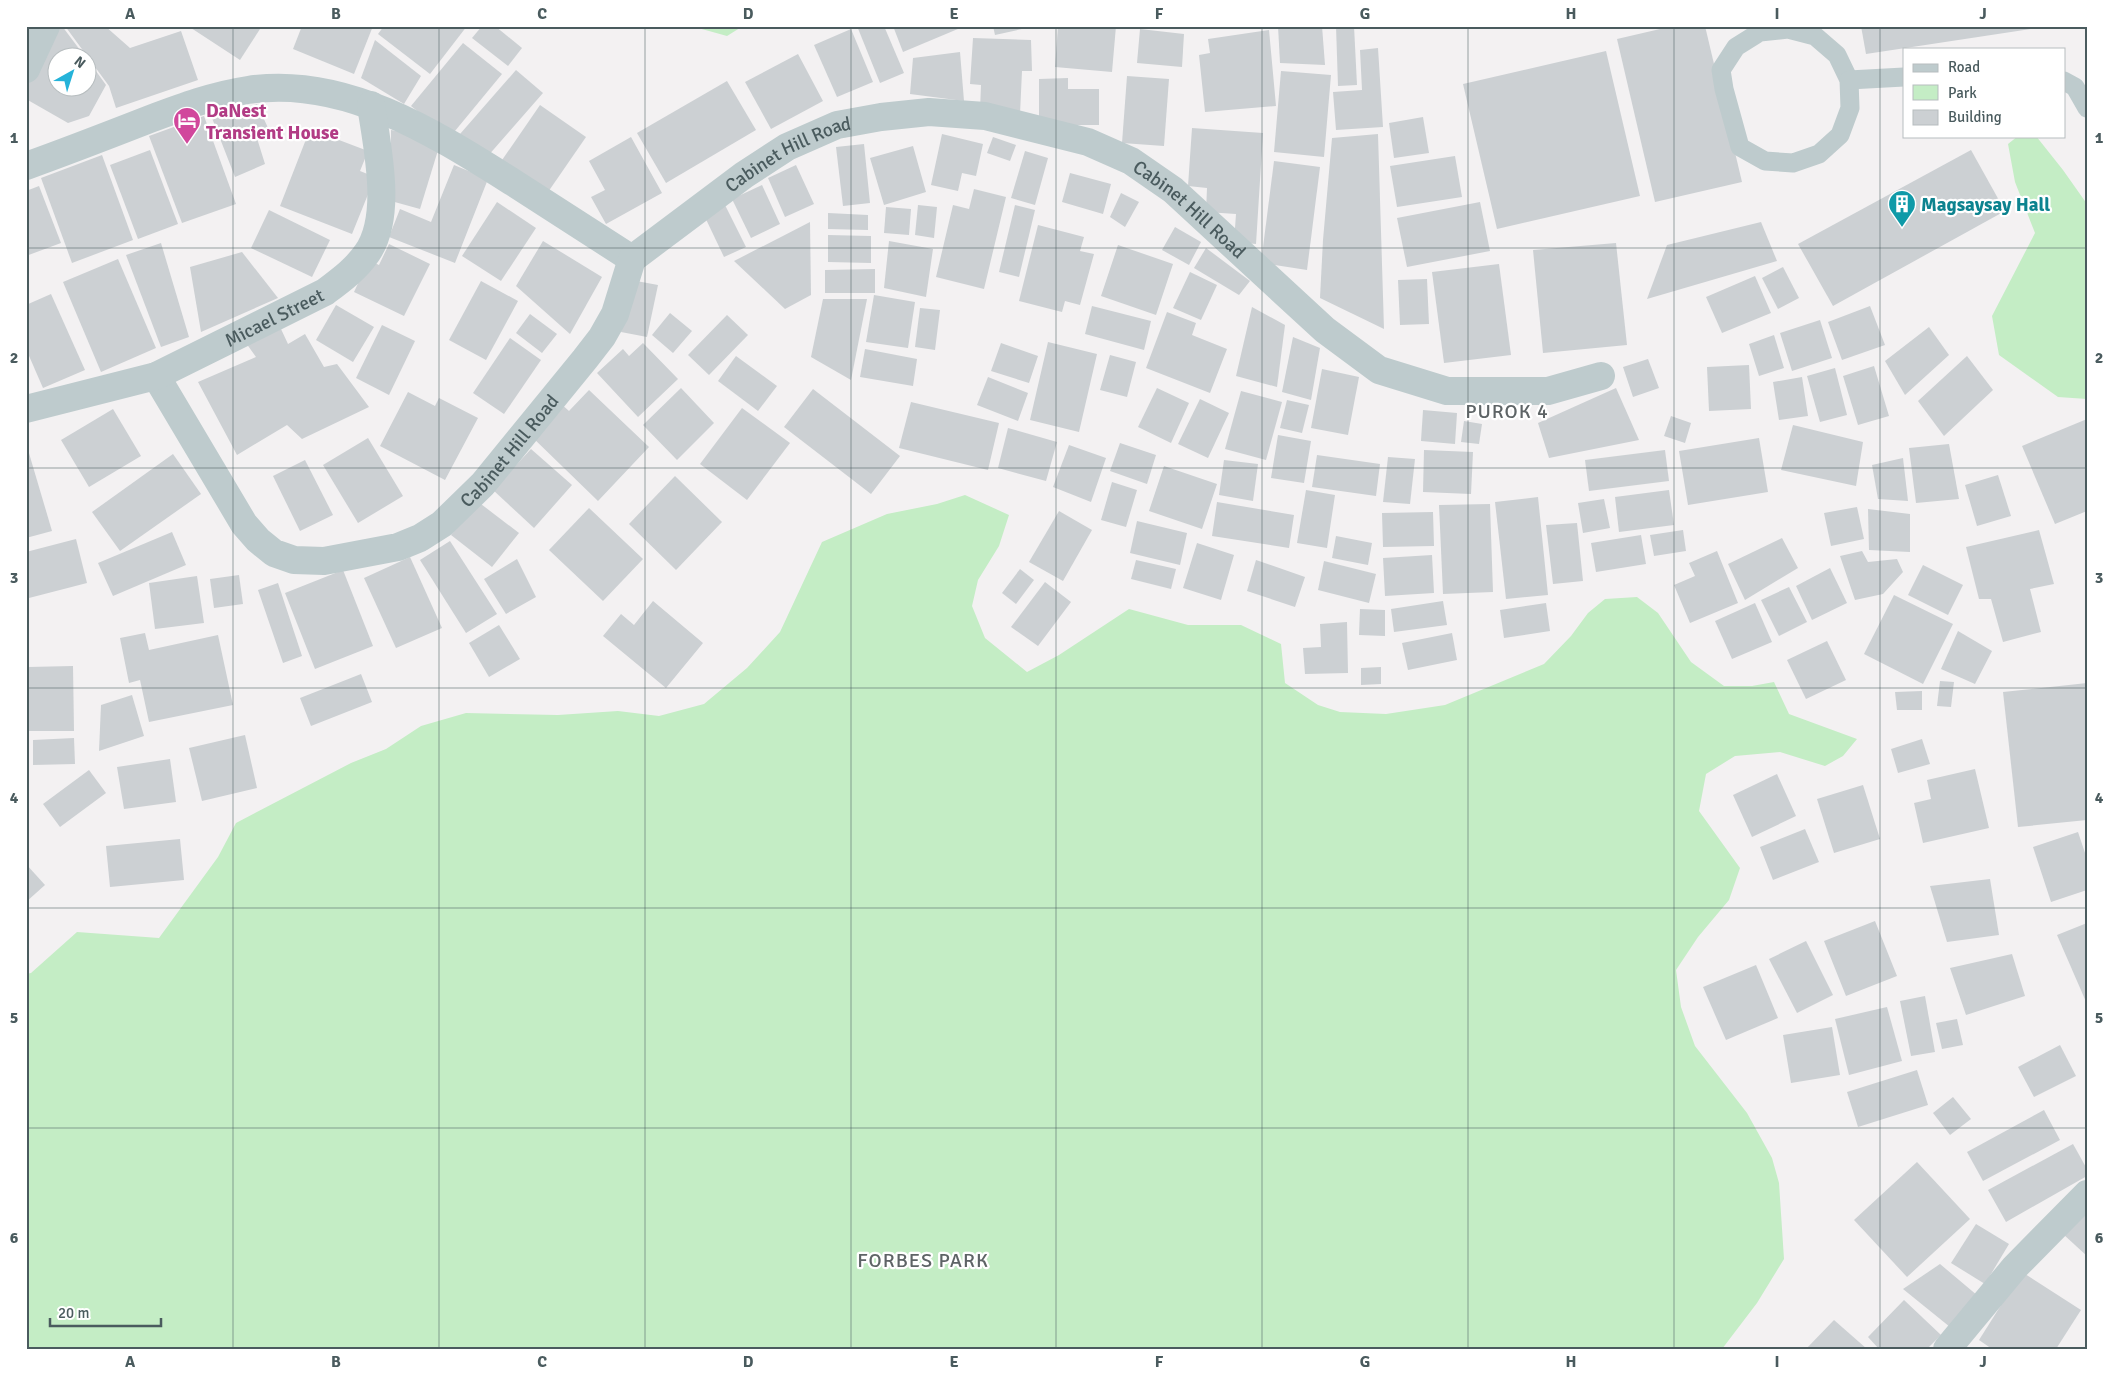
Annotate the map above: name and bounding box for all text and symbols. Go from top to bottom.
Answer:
text: A [125,4,136,24]
text: B [331,4,341,24]
text: C [537,4,547,24]
text: D [743,4,754,24]
text: E [949,4,959,24]
text: F [1155,4,1164,24]
text: G [1360,4,1370,24]
text: H [1566,4,1576,24]
text: I [1774,4,1780,24]
text: J [1979,4,1987,24]
north arrow [48,48,98,98]
legend [1903,48,2066,138]
text: N [71,53,89,72]
text: Road [1948,58,1980,76]
text: Park [1948,84,1977,102]
place label: DaNest Transient House [206,99,339,145]
hotel icon: DaNest Transient House [172,106,202,145]
text: Building [1948,108,2002,126]
street label: Cabinet Hill Road [720,112,853,198]
text: 1 [10,128,19,148]
text: 1 [2095,128,2104,148]
street label: Cabinet Hill Road [1128,155,1250,264]
building icon: Magsaysay Hall [1887,189,1917,228]
place label: Magsaysay Hall [1921,193,2050,217]
street label: Micael Street [221,283,328,353]
text: 2 [10,348,18,368]
text: 2 [2095,348,2103,368]
street label: Cabinet Hill Road [455,390,564,513]
district label: PUROK 4 [1465,399,1549,424]
text: 3 [10,568,18,588]
text: 3 [2095,568,2103,588]
text: 4 [10,788,19,808]
text: 4 [2095,788,2104,808]
text: 5 [10,1008,18,1028]
text: 5 [2095,1008,2103,1028]
text: 6 [10,1228,19,1248]
text: 6 [2095,1228,2104,1248]
district label: FORBES PARK [857,1248,989,1273]
scale bar [50,1295,161,1327]
text: 20 m [58,1304,89,1322]
text: A [125,1352,136,1372]
text: B [331,1352,341,1372]
text: C [537,1352,547,1372]
text: D [743,1352,754,1372]
text: E [949,1352,959,1372]
text: F [1155,1352,1164,1372]
text: G [1360,1352,1370,1372]
text: H [1566,1352,1576,1372]
text: I [1774,1352,1780,1372]
text: J [1979,1352,1987,1372]

